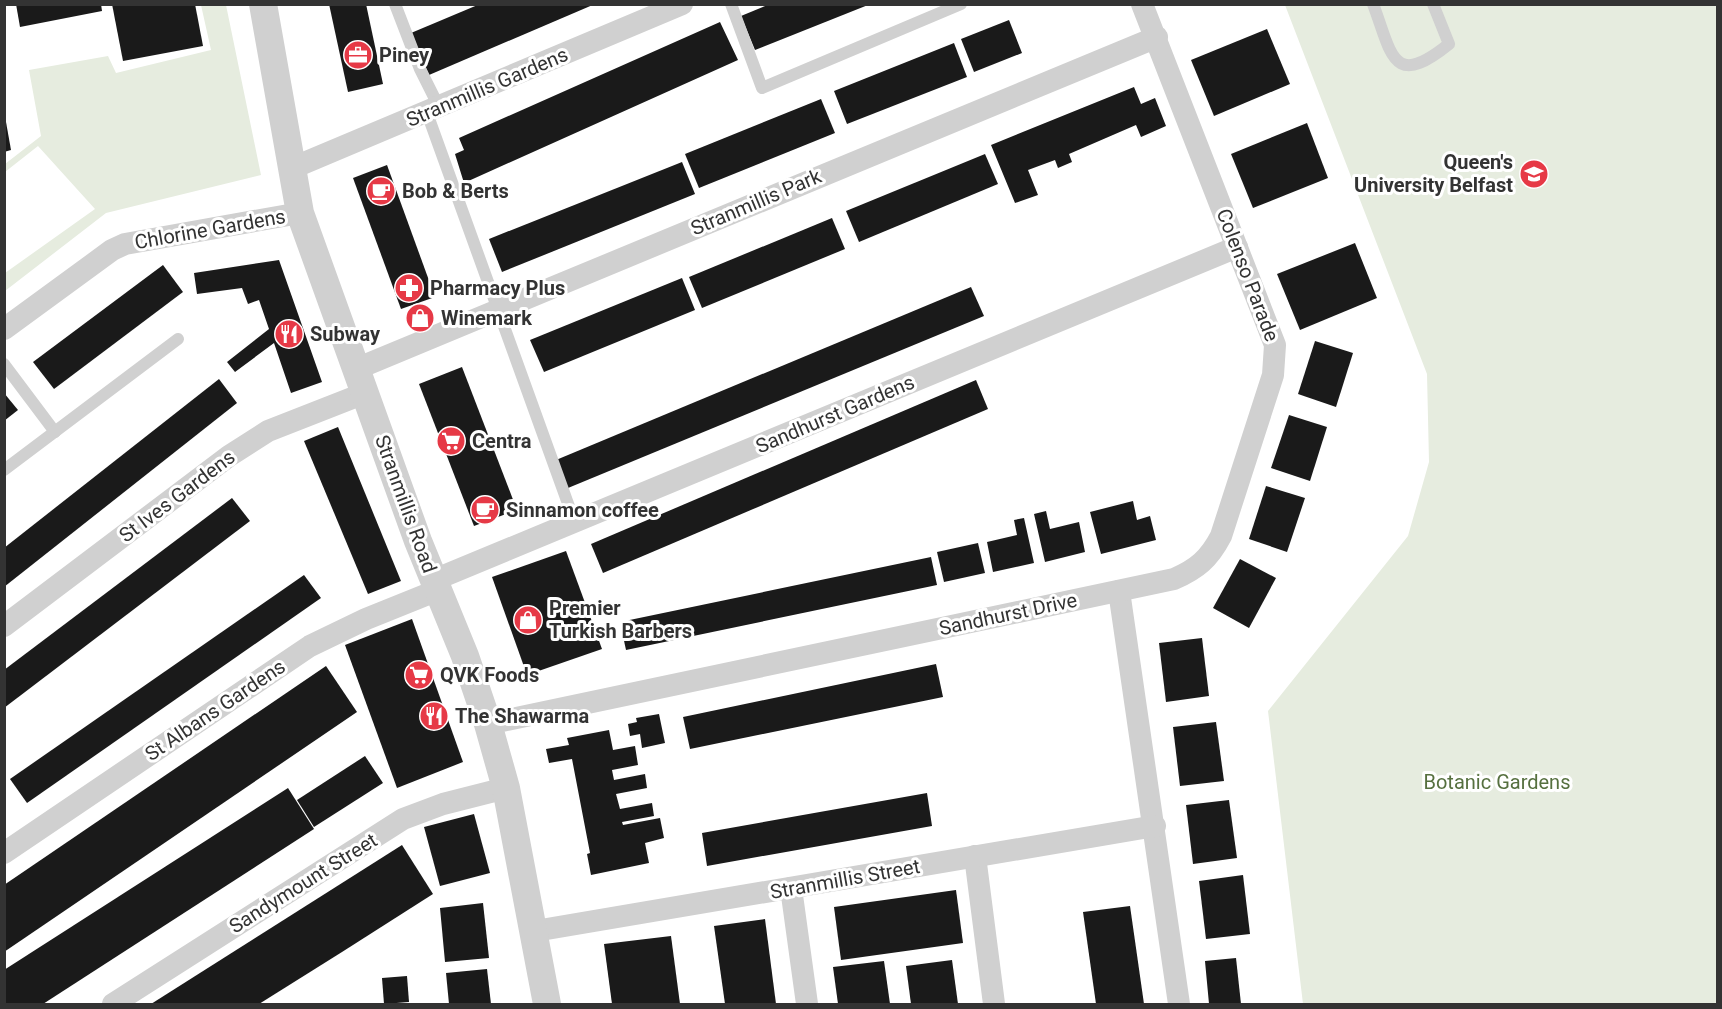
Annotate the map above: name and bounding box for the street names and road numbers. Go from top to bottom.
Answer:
street label: Stranmillis Gardens [403,42,571,132]
street label: Stranmillis Park [687,163,826,240]
street label: Chlorine Gardens [133,204,287,254]
street label: Colenso Parade [1212,205,1284,345]
street label: Sandhurst Gardens [752,370,918,458]
street label: Stranmillis Road [370,432,442,576]
street label: St Ives Gardens [114,445,240,547]
street label: Sandhurst Drive [937,588,1079,640]
street label: St Albans Gardens [140,654,290,766]
street label: Sandymount Street [225,828,381,938]
street label: Stranmillis Street [768,854,922,904]

